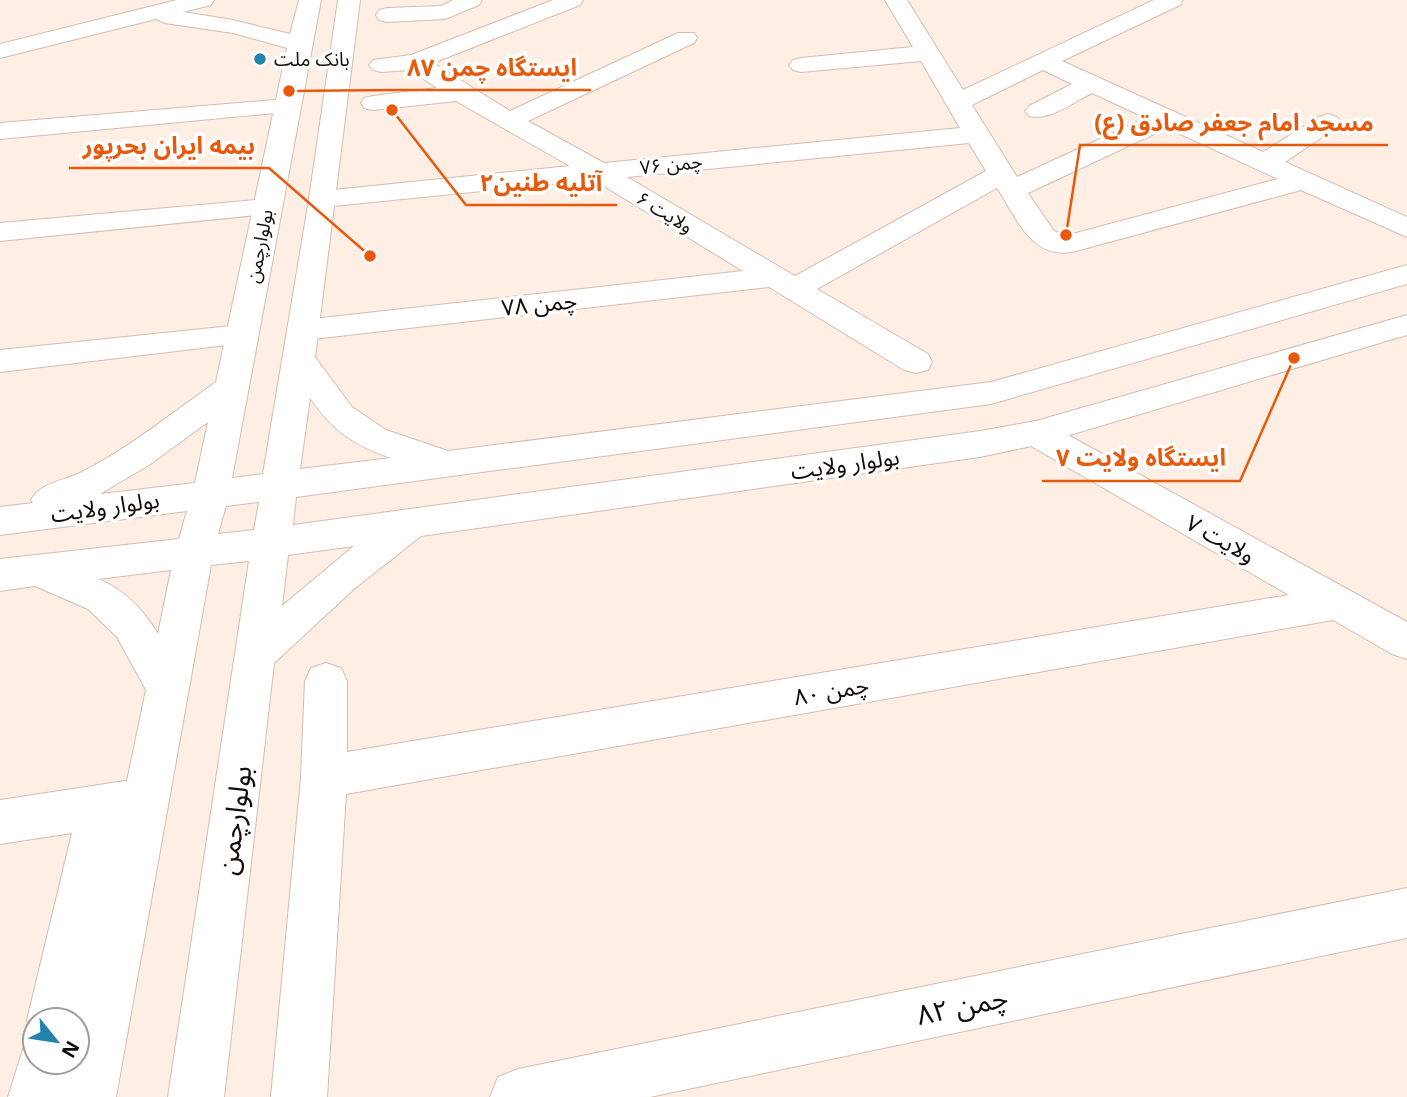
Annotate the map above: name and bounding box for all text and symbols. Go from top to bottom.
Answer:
callout: ایستگاه چمن ۸۷ [393,45,591,90]
place label: بانک ملت [274,46,350,72]
text: ایستگاه چمن ۸۷ [407,50,577,84]
marker: بانک ملت [252,51,268,67]
callout: مسجد امام جعفر صادق (ع) [1080,100,1388,145]
text: مسجد امام جعفر صادق (ع) [1094,105,1374,141]
callout: بيمه ايران بحرپور [69,123,269,168]
text: بيمه ايران بحرپور [82,128,255,162]
street label: چمن ۷۶ [638,148,704,180]
callout: آتلیه طنین۲ [466,160,617,205]
text: آتلیه طنین۲ [480,165,603,198]
street label: ولایت ۶ [632,185,698,239]
street label: بولوارچمن [239,207,279,285]
street label: چمن ۷۸ [500,283,578,323]
callout: ایستگاه ولایت ۷ [1042,436,1240,481]
street label: بولوار ولایت [789,440,901,486]
text: ایستگاه ولایت ۷ [1056,440,1226,473]
street label: بولوار ولایت [49,483,161,529]
street label: ولایت ۷ [1181,506,1261,570]
street label: چمن ۸۰ [791,668,871,712]
street label: بولوارچمن [207,763,260,877]
street label: چمن ۸۲ [913,977,1011,1033]
north arrow [21,1006,91,1076]
text: N [56,1036,86,1063]

